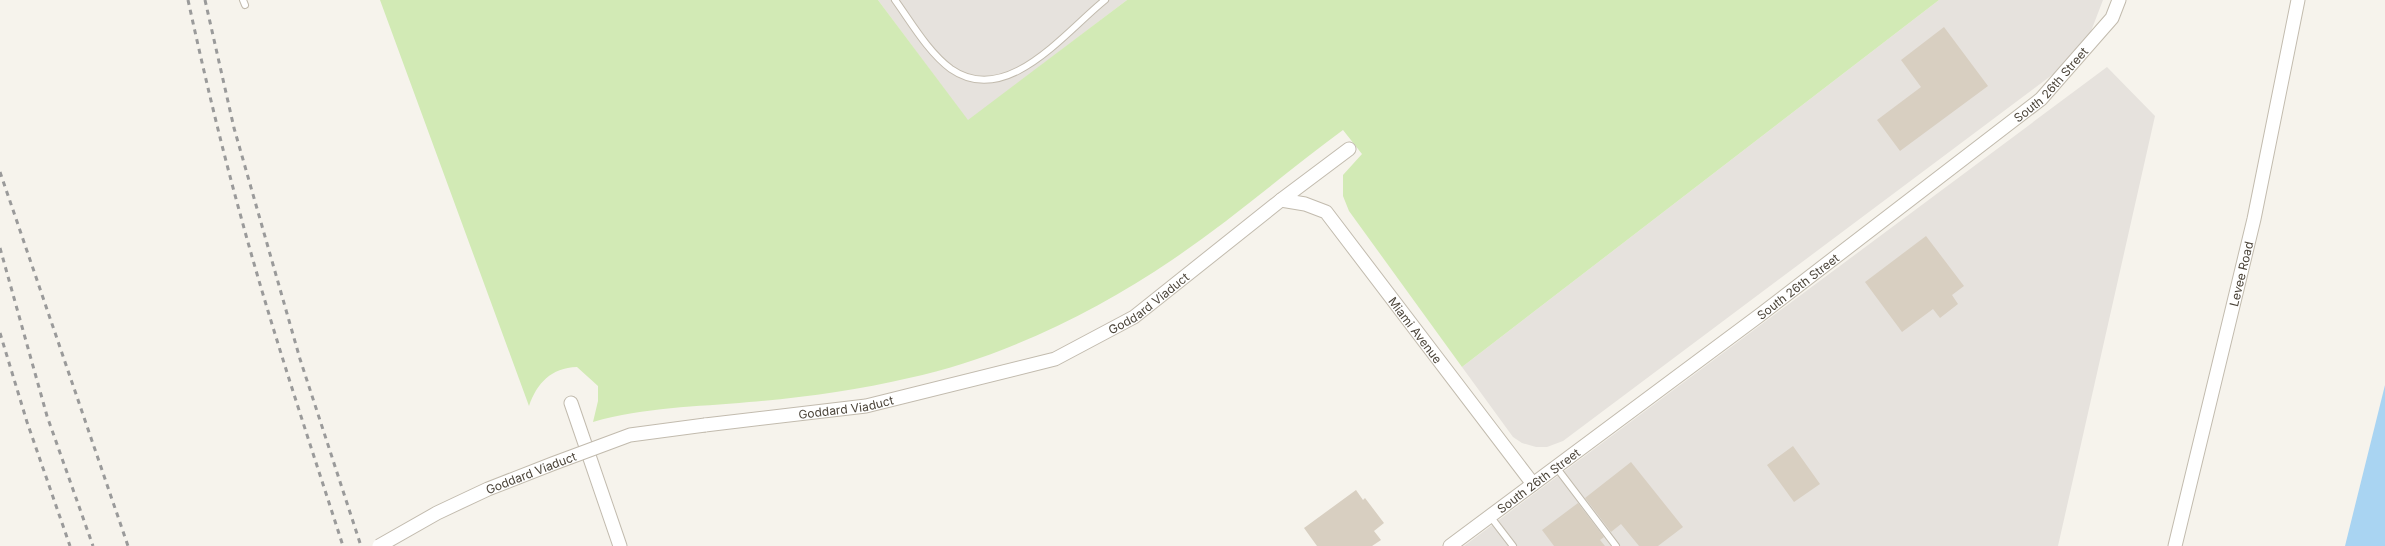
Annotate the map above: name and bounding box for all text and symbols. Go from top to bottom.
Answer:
street label: South 26th Street [2010,44,2091,125]
street label: Levee Road [2226,240,2256,308]
street label: South 26th Street [1754,250,1842,322]
street label: Goddard Viaduct [1106,269,1192,337]
street label: Miami Avenue [1386,294,1446,366]
street label: Goddard Viaduct [798,392,895,421]
street label: South 26th Street [1494,444,1583,516]
street label: Goddard Viaduct [483,448,578,497]

